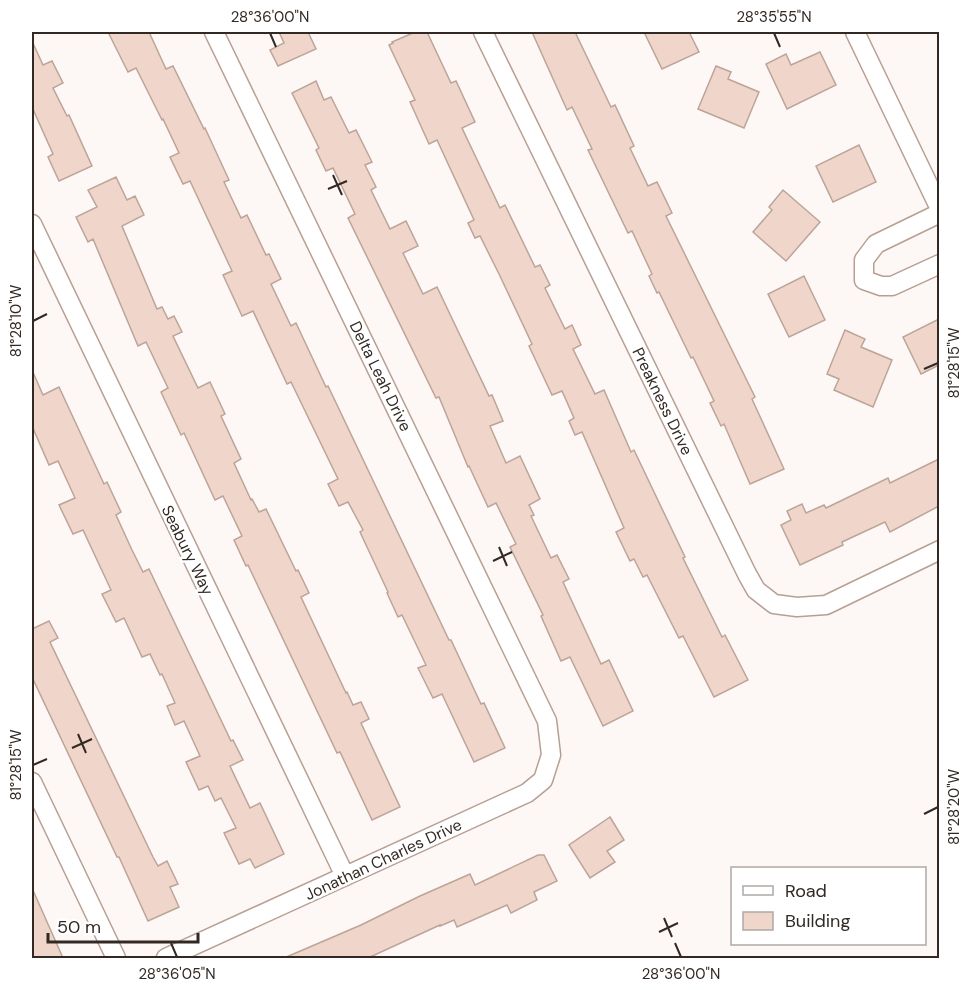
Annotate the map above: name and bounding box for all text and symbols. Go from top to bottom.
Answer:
text: 28°36'00"N [231,7,309,27]
text: 28°35'55"N [736,7,812,27]
text: 81°28'10"W [6,284,26,357]
street label: Delta Leah Drive [345,318,416,435]
text: 81°28'15"W [944,327,964,399]
street label: Preakness Drive [627,344,698,459]
street label: Seabury Way [157,502,218,599]
text: 81°28'15"W [6,729,26,801]
text: 81°28'20"W [944,768,964,845]
street label: Jonathan Charles Drive [301,814,465,905]
legend [731,867,926,945]
text: Road [785,879,827,903]
scale bar [48,906,198,944]
text: Building [785,909,850,933]
text: 50 m [57,915,101,939]
text: 28°36'05"N [138,964,216,984]
text: 28°36'00"N [642,964,720,984]

